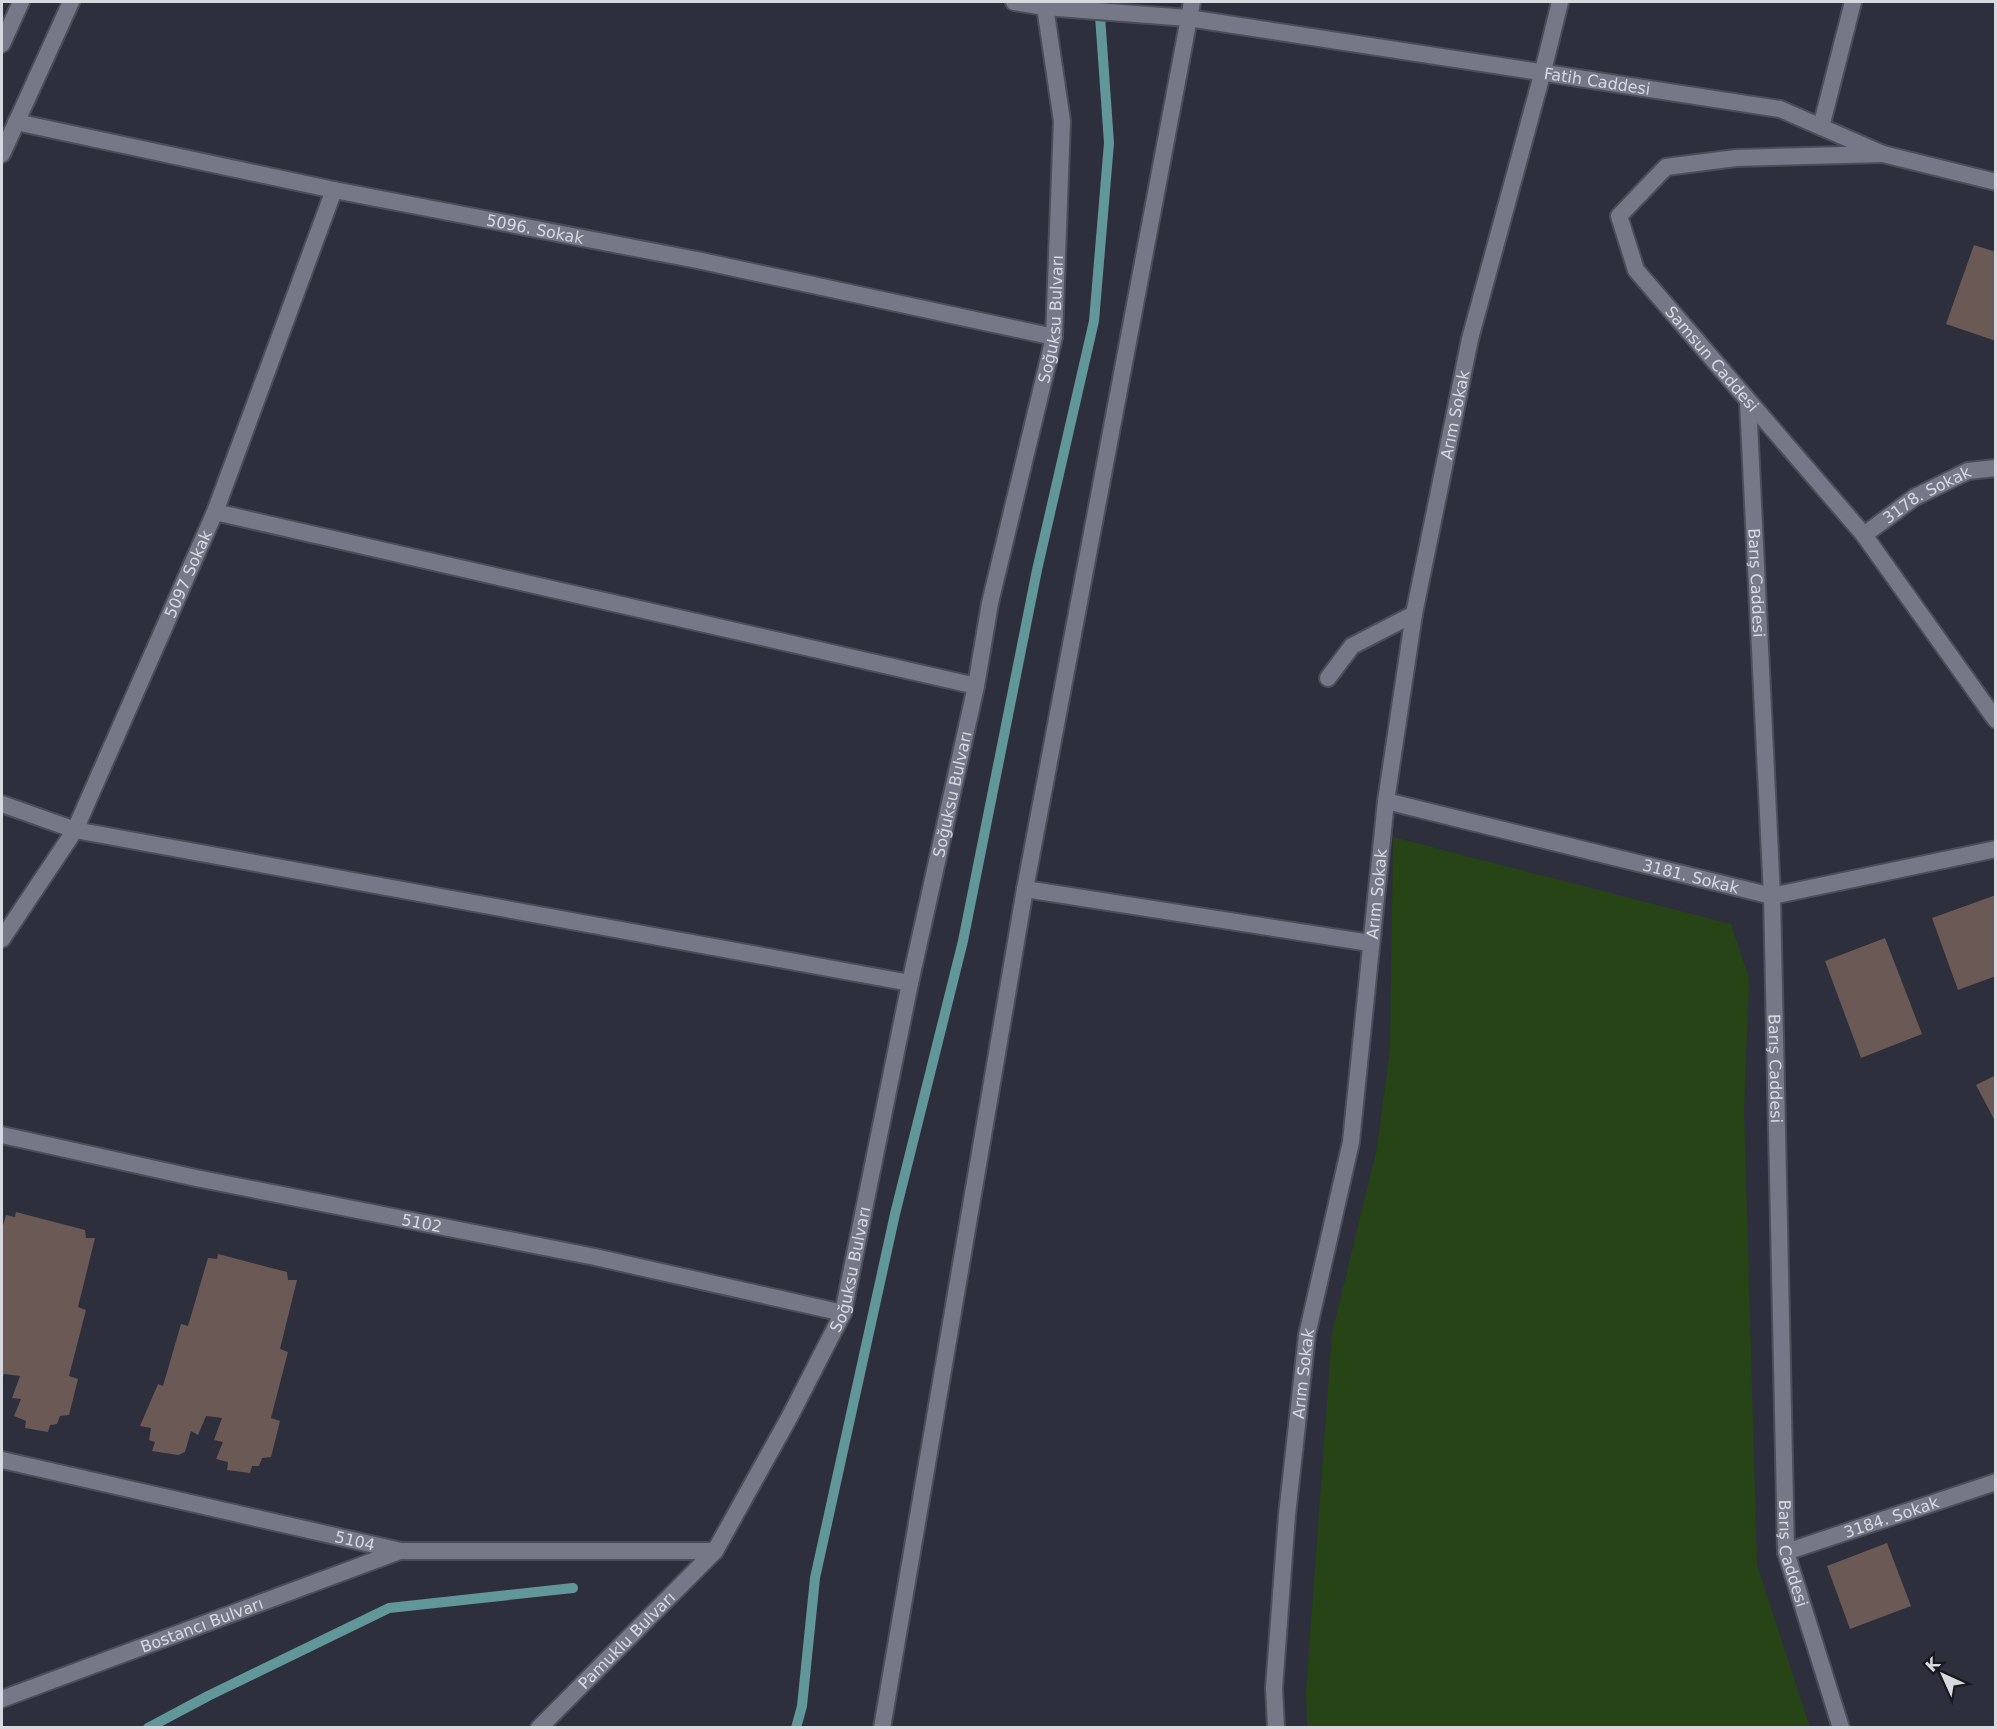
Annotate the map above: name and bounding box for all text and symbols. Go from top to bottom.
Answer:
street label: Fatih Caddesi [1543,63,1652,98]
street label: 5096. Sokak [485,210,586,248]
street label: Soğuksu Bulvarı [1034,255,1067,385]
street label: Samsun Caddesi [1662,302,1763,415]
street label: Arım Sokak [1436,368,1473,461]
street label: 3178. Sokak [1879,461,1974,527]
street label: 5097 Sokak [160,526,216,621]
street label: Barış Caddesi [1745,528,1769,638]
street label: Soğuksu Bulvarı [929,729,975,859]
street label: Arım Sokak [1362,847,1391,940]
street label: 3181. Sokak [1641,855,1742,897]
street label: Barış Caddesi [1765,1014,1786,1123]
street label: Soğuksu Bulvarı [825,1205,874,1335]
street label: 5102 [400,1209,444,1236]
street label: Arım Sokak [1288,1326,1318,1420]
street label: 3184. Sokak [1841,1492,1942,1542]
street label: Barış Caddesi [1775,1499,1812,1609]
street label: 5104 [333,1527,377,1554]
street label: Pamuklu Bulvarı [574,1588,679,1693]
street label: Bostancı Bulvarı [138,1593,266,1656]
north arrow [1913,1645,1973,1705]
text: K [1922,1653,1944,1676]

